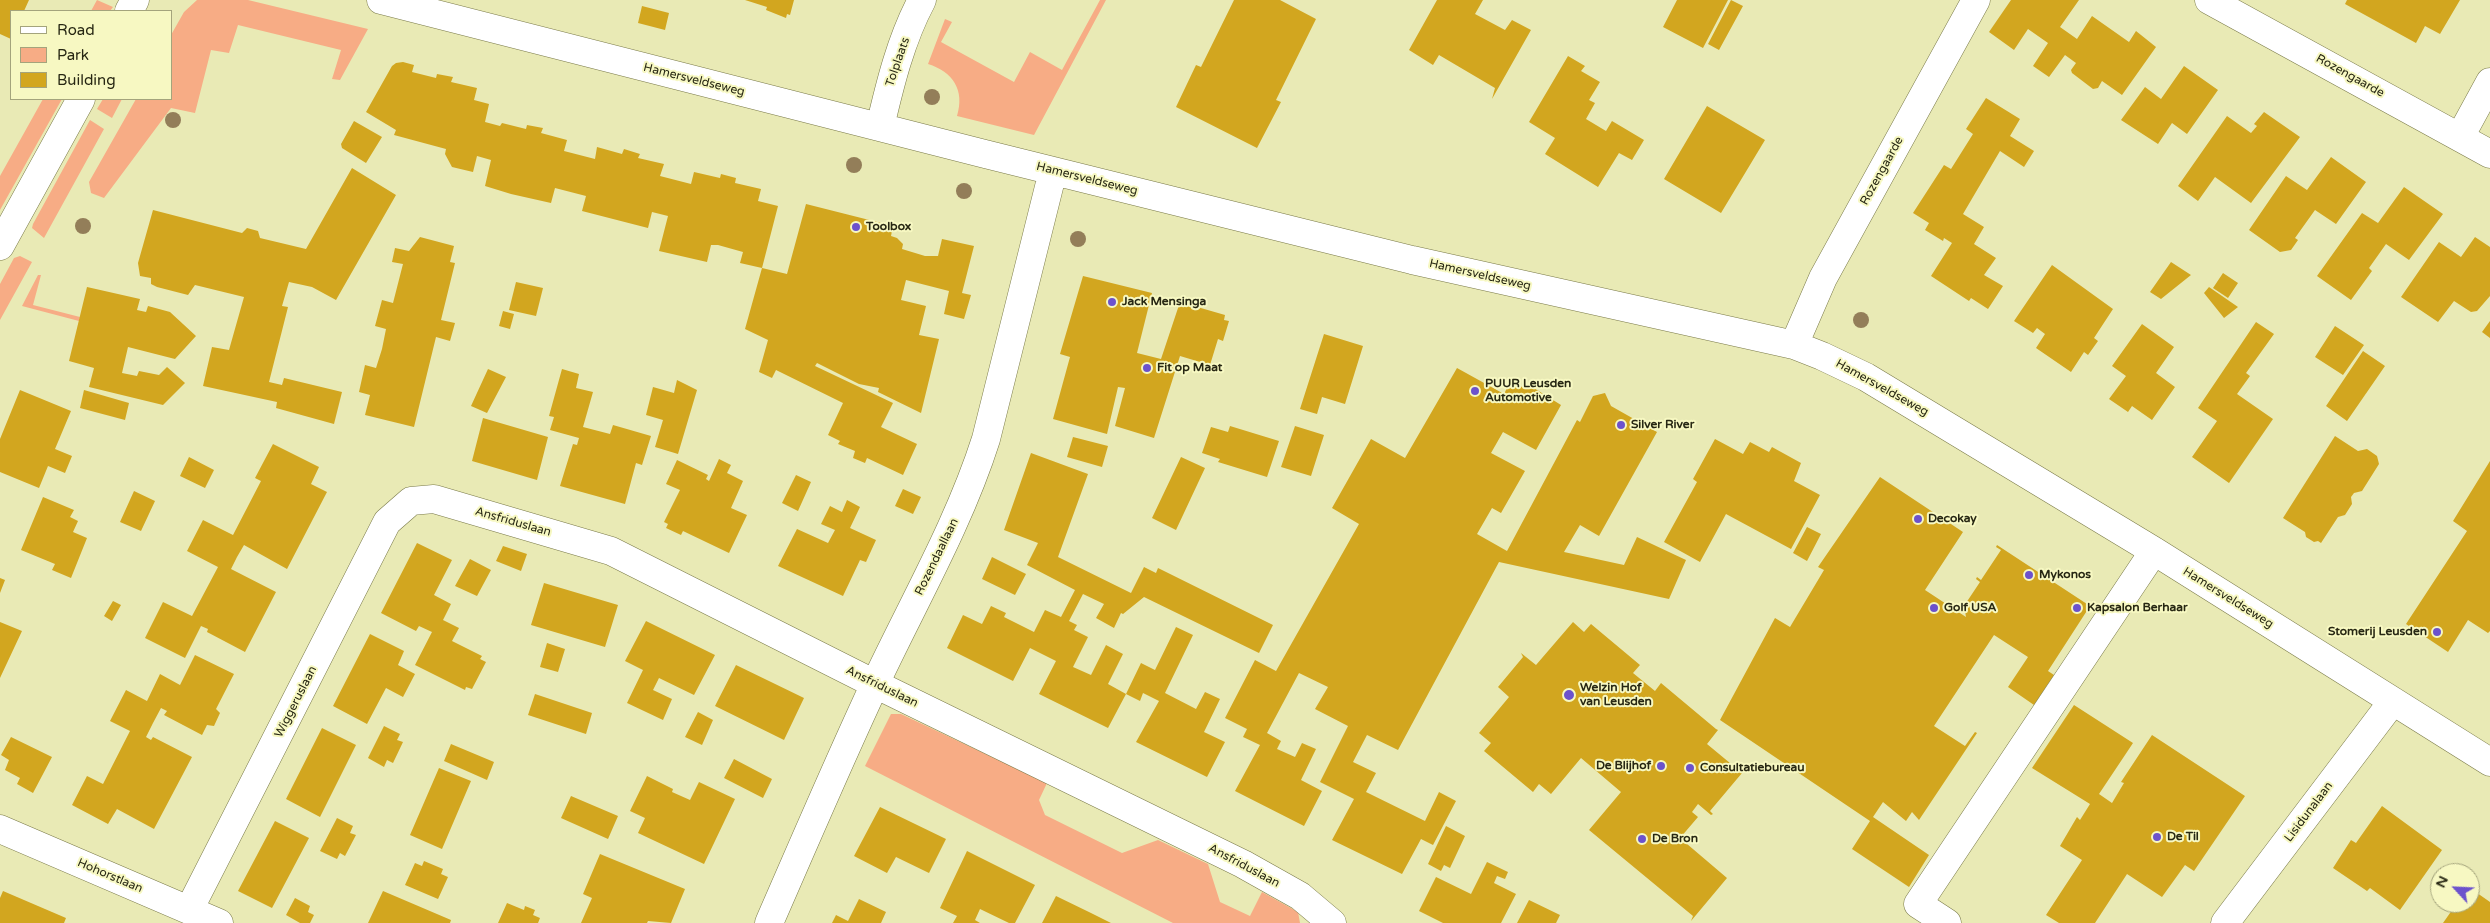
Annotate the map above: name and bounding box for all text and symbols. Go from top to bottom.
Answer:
legend [10,10,172,100]
text: Road [57,21,95,39]
street label: Tolplaats [883,36,913,88]
text: Park [57,46,89,64]
street label: Rozengaarde [2313,51,2387,101]
street label: Hamersveldseweg [642,60,746,100]
text: Building [57,71,116,89]
street label: Rozengaarde [1857,134,1907,208]
street label: Hamersveldseweg [1035,159,1139,199]
place label: Toolbox [866,220,911,234]
marker: Toolbox [850,221,862,233]
street label: Hamersveldseweg [1428,256,1532,294]
place label: Jack Mensinga [1122,295,1206,309]
marker: Jack Mensinga [1106,296,1118,308]
street label: Hamersveldseweg [1833,357,1931,419]
place label: Fit op Maat [1157,361,1222,375]
marker: Fit op Maat [1141,362,1153,374]
place label: PUUR Leusden Automotive [1485,377,1571,405]
marker: PUUR Leusden Automotive [1469,385,1481,397]
place label: Silver River [1631,418,1694,432]
marker: Silver River [1615,419,1627,431]
street label: Ansfriduslaan [473,504,553,540]
place label: Decokay [1928,512,1977,526]
marker: Decokay [1912,513,1924,525]
street label: Rozendaallaan [912,516,962,598]
street label: Hamersveldseweg [2180,564,2276,632]
place label: Mykonos [2039,568,2091,582]
marker: Mykonos [2023,569,2035,581]
place label: Golf USA [1944,601,1997,615]
place label: Kapsalon Berhaar [2087,601,2188,615]
marker: Golf USA [1928,602,1940,614]
marker: Kapsalon Berhaar [2071,602,2083,614]
place label: Stomerij Leusden [2328,625,2427,639]
marker: Stomerij Leusden [2431,626,2443,638]
street label: Ansfriduslaan [844,663,920,711]
street label: Wiggeruslaan [272,664,320,740]
place label: Welzin Hof van Leusden [1580,681,1652,709]
marker: Welzin Hof van Leusden [1562,688,1576,702]
place label: De Blijhof [1596,759,1651,773]
marker: De Blijhof [1655,760,1667,772]
place label: Consultatiebureau [1700,761,1804,775]
marker: Consultatiebureau [1684,762,1696,774]
street label: Lisidunalaan [2282,779,2336,845]
place label: De Til [2167,830,2199,844]
marker: De Til [2151,831,2163,843]
place label: De Bron [1652,832,1698,846]
marker: De Bron [1636,833,1648,845]
street label: Ansfriduslaan [1206,841,1282,891]
street label: Hohorstlaan [75,856,145,896]
north arrow [2430,863,2480,913]
text: N [2432,873,2452,891]

